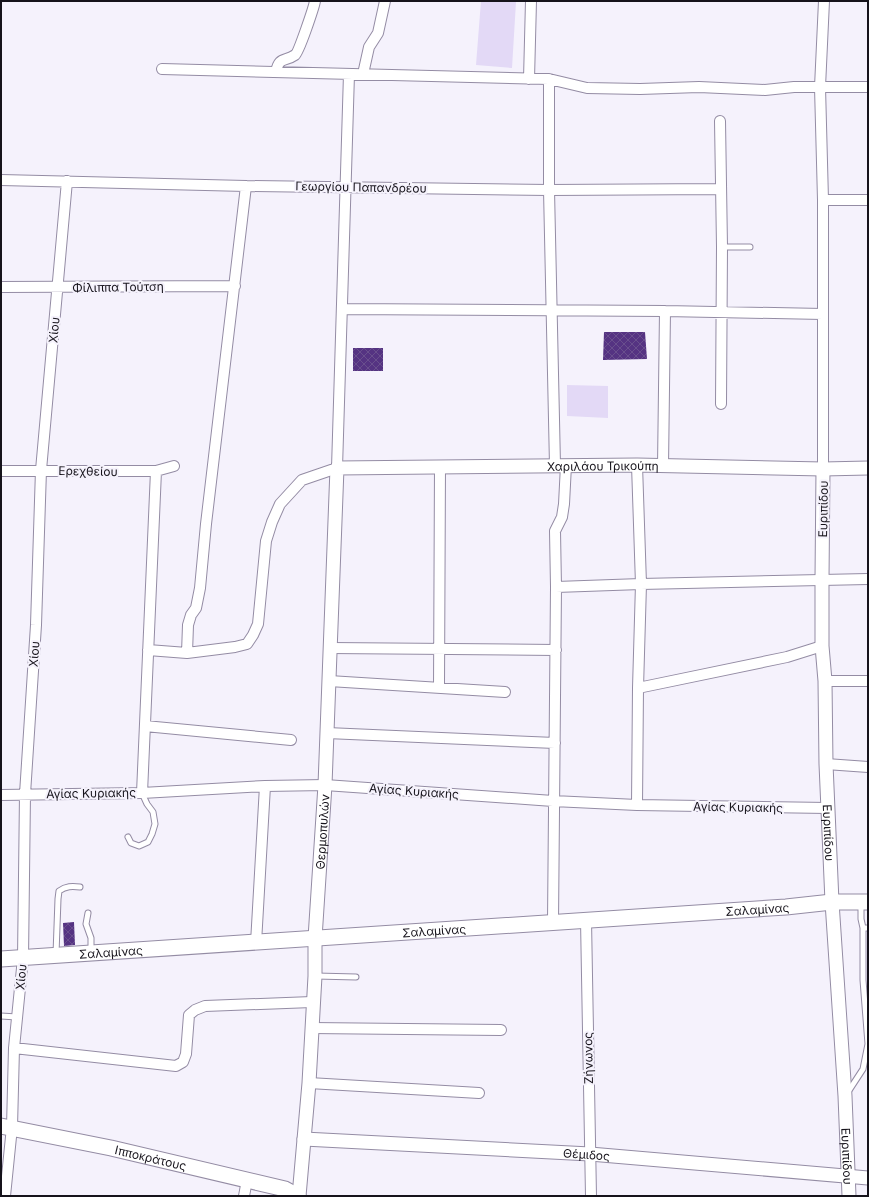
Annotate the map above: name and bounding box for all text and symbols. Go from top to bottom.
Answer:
street label: Γεωργίου Παπανδρέου [295,178,427,196]
street label: Φίλιππα Τούτση [72,279,164,295]
street label: Χίου [45,317,63,343]
street label: Χαριλάου Τρικούπη [547,457,659,473]
street label: Ερεχθείου [58,463,118,479]
street label: Ευριπίδου [815,480,831,538]
street label: Χίου [26,641,42,667]
street label: Αγίας Κυριακής [369,780,460,802]
street label: Αγίας Κυριακής [46,785,136,801]
street label: Θερμοπυλών [312,794,332,870]
street label: Αγίας Κυριακής [693,799,783,815]
street label: Ευριπίδου [820,804,838,862]
street label: Σαλαμίνας [725,899,790,918]
street label: Σαλαμίνας [402,921,467,940]
street label: Σαλαμίνας [78,942,143,961]
street label: Χίου [12,964,30,990]
street label: Ζήνωνος [580,1032,596,1084]
street label: Ευριπίδου [839,1128,856,1185]
street label: Ιπποκράτους [114,1142,188,1173]
street label: Θέμιδος [563,1145,611,1163]

